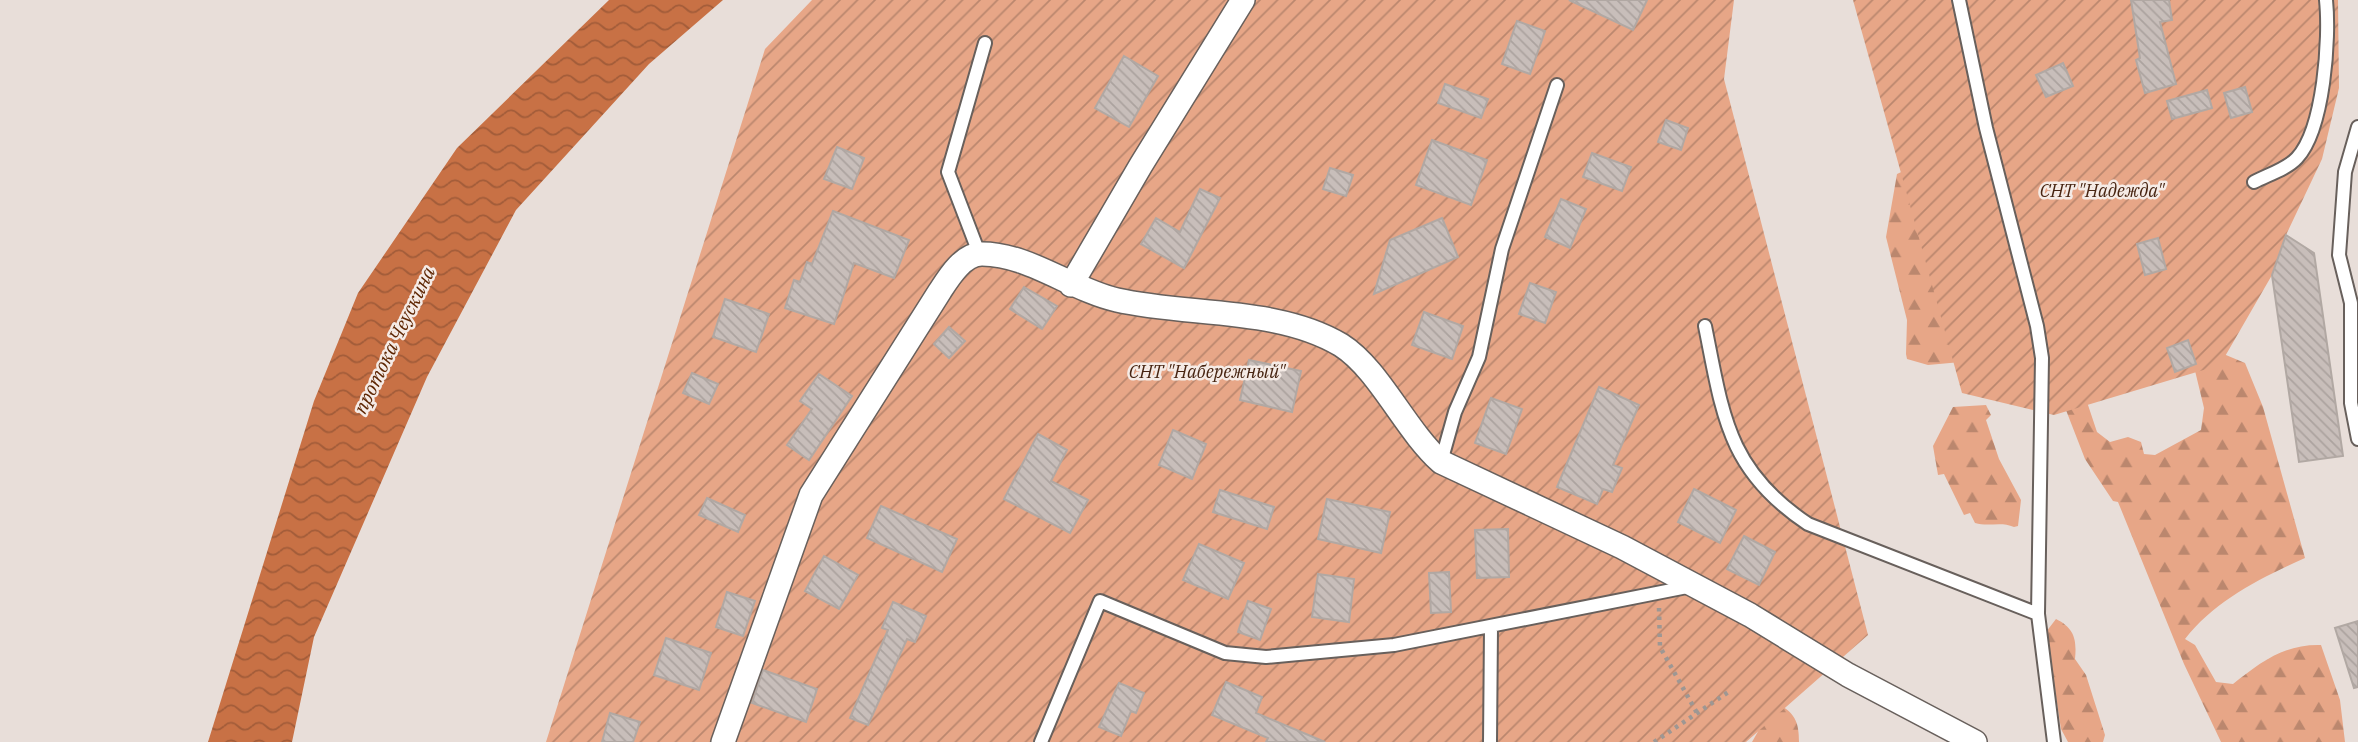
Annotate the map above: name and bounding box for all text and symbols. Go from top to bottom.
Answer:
park label: СНТ "Надежда" [2040,179,2165,202]
water label: протока Чеускина [348,262,440,417]
park label: СНТ "Набережный" [1129,360,1286,383]

